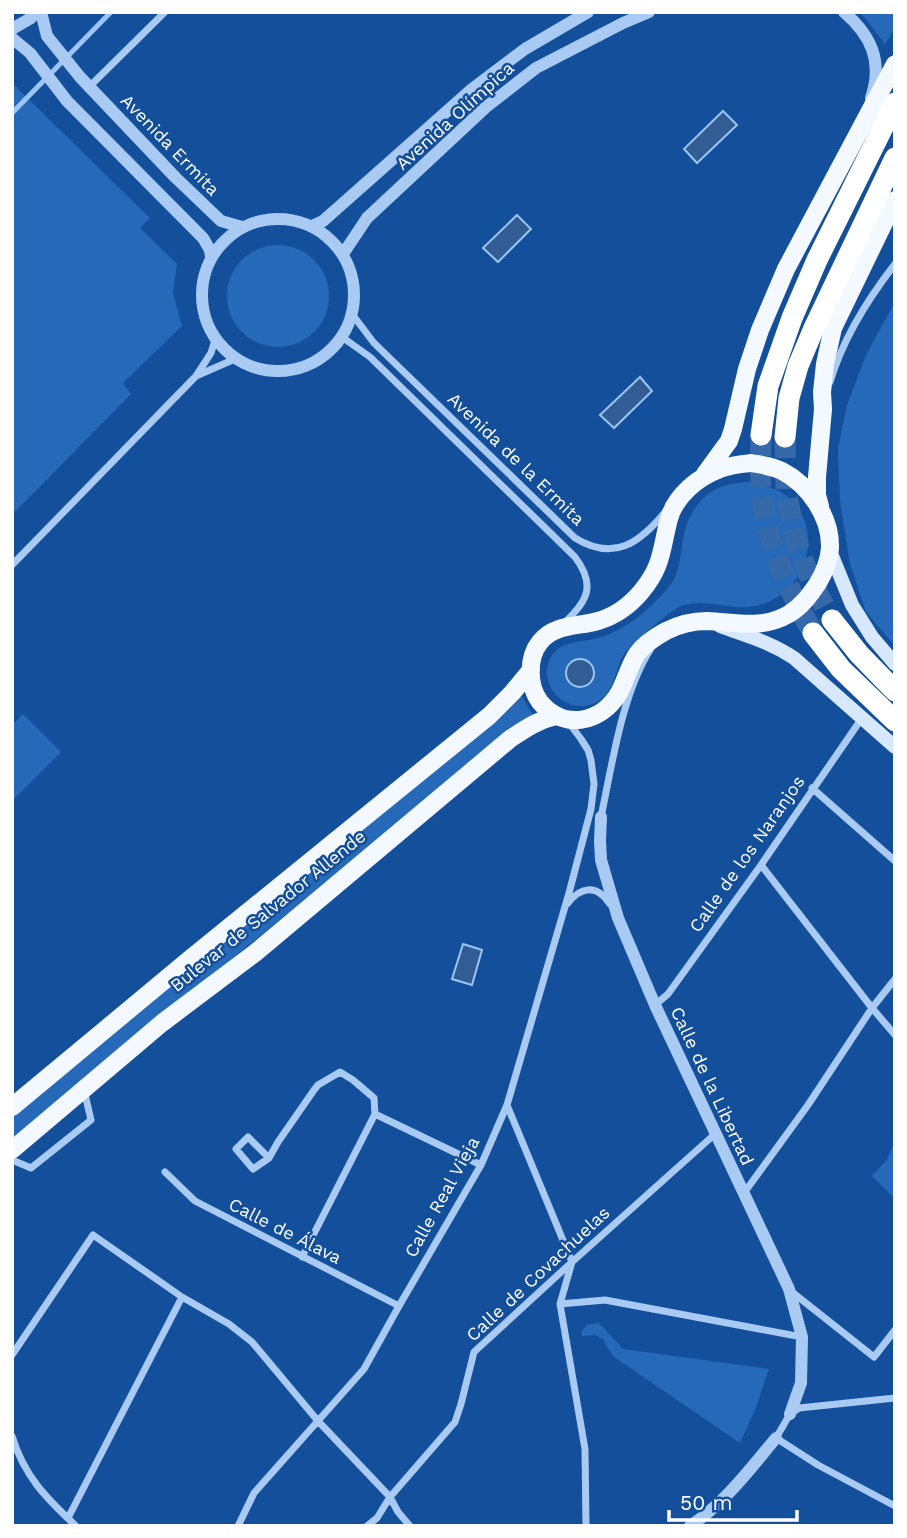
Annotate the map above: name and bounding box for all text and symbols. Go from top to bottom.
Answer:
street label: Avenida Olímpica [391,57,518,174]
street label: Avenida Ermita [117,90,224,200]
street label: Avenida de la Ermita [444,388,589,529]
street label: Calle de los Naranjos [684,771,809,936]
street label: Bulevar de Salvador Allende [166,825,370,996]
street label: Calle de la Libertad [667,1003,758,1168]
street label: Calle Real Vieja [400,1133,483,1261]
street label: Calle de Álava [225,1193,345,1268]
street label: Calle de Covachuelas [462,1202,614,1346]
scale bar [669,1478,797,1522]
text: 50 m [680,1490,732,1515]

